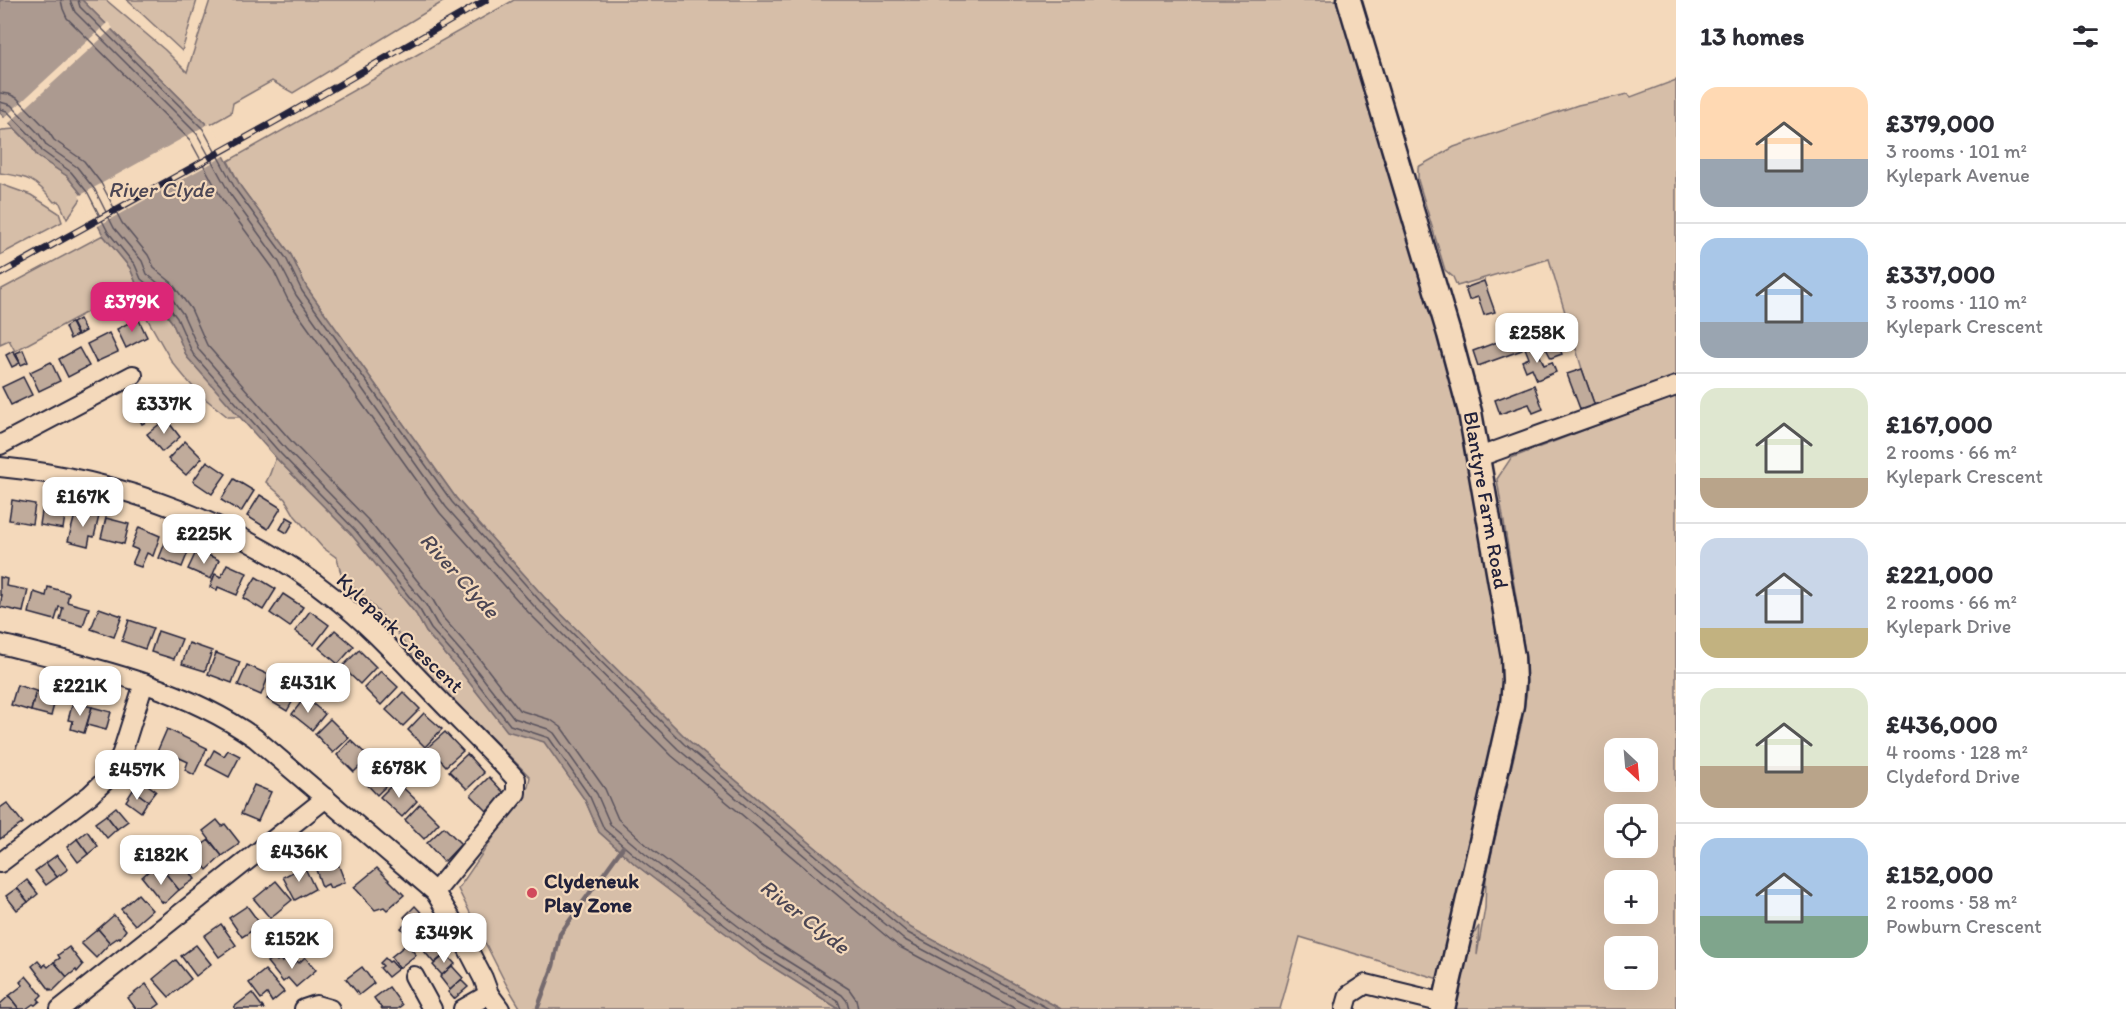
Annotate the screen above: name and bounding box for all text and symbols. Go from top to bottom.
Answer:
text: 13 homes [1700,20,1804,52]
icon: filters [2069,20,2102,53]
text: £379,000 [1886,107,1995,139]
icon: home [1748,111,1820,183]
text: 3 rooms · 101 m² [1886,139,2027,163]
text: Kylepark Avenue [1886,163,2030,187]
water label: River Clyde [108,176,215,203]
text: £337,000 [1886,258,1995,290]
icon: home [1748,262,1820,334]
pin: £379K [90,282,174,333]
text: £379K [105,289,159,313]
text: 3 rooms · 110 m² [1886,290,2027,314]
pin: £258K [1495,313,1579,364]
text: Kylepark Crescent [1886,314,2043,338]
text: £258K [1509,320,1565,344]
pin: £337K [122,384,206,435]
text: £337K [136,391,192,415]
text: £167,000 [1886,408,1993,440]
street label: Blantyre Farm Road [1459,409,1514,591]
icon: home [1748,412,1820,484]
text: 2 rooms · 66 m² [1886,440,2017,464]
text: Kylepark Crescent [1886,464,2043,488]
pin: £167K [41,477,125,528]
text: £167K [56,484,110,508]
pin: £225K [162,514,246,565]
text: £225K [176,521,232,545]
water label: River Clyde [414,527,506,625]
text: £221,000 [1886,558,1994,590]
icon: home [1748,562,1820,634]
street label: Kylepark Crescent [332,567,469,698]
text: 2 rooms · 66 m² [1886,590,2017,614]
text: Kylepark Drive [1886,614,2011,638]
pin: £431K [266,663,350,714]
pin: £221K [38,666,122,717]
text: £431K [280,670,336,694]
text: £221K [53,673,107,697]
text: £436,000 [1886,708,1998,740]
icon: home [1748,712,1820,784]
north arrow [1604,738,1658,792]
map controls [1604,738,1658,990]
text: 4 rooms · 128 m² [1886,740,2028,764]
pin: £678K [357,748,441,799]
pin: £457K [95,750,179,801]
text: £678K [372,755,426,779]
text: £457K [109,757,165,781]
text: Clydeford Drive [1886,764,2020,788]
button: locate [1604,804,1658,858]
pin: £436K [257,832,341,883]
pin: £182K [119,835,203,886]
text: £436K [271,839,327,863]
text: £182K [134,842,188,866]
text: £152,000 [1886,858,1994,890]
icon: home [1748,862,1820,934]
place label: Clydeneuk Play Zone [544,868,639,918]
button: + [1604,870,1658,924]
water label: River Clyde [755,873,856,961]
marker: Clydeneuk Play Zone [525,886,539,900]
text: 2 rooms · 58 m² [1886,890,2017,914]
pin: £349K [402,913,486,964]
text: Powburn Crescent [1886,914,2042,938]
pin: £152K [250,919,334,970]
text: £349K [416,920,472,944]
text: £152K [265,926,319,950]
button: − [1604,936,1658,990]

